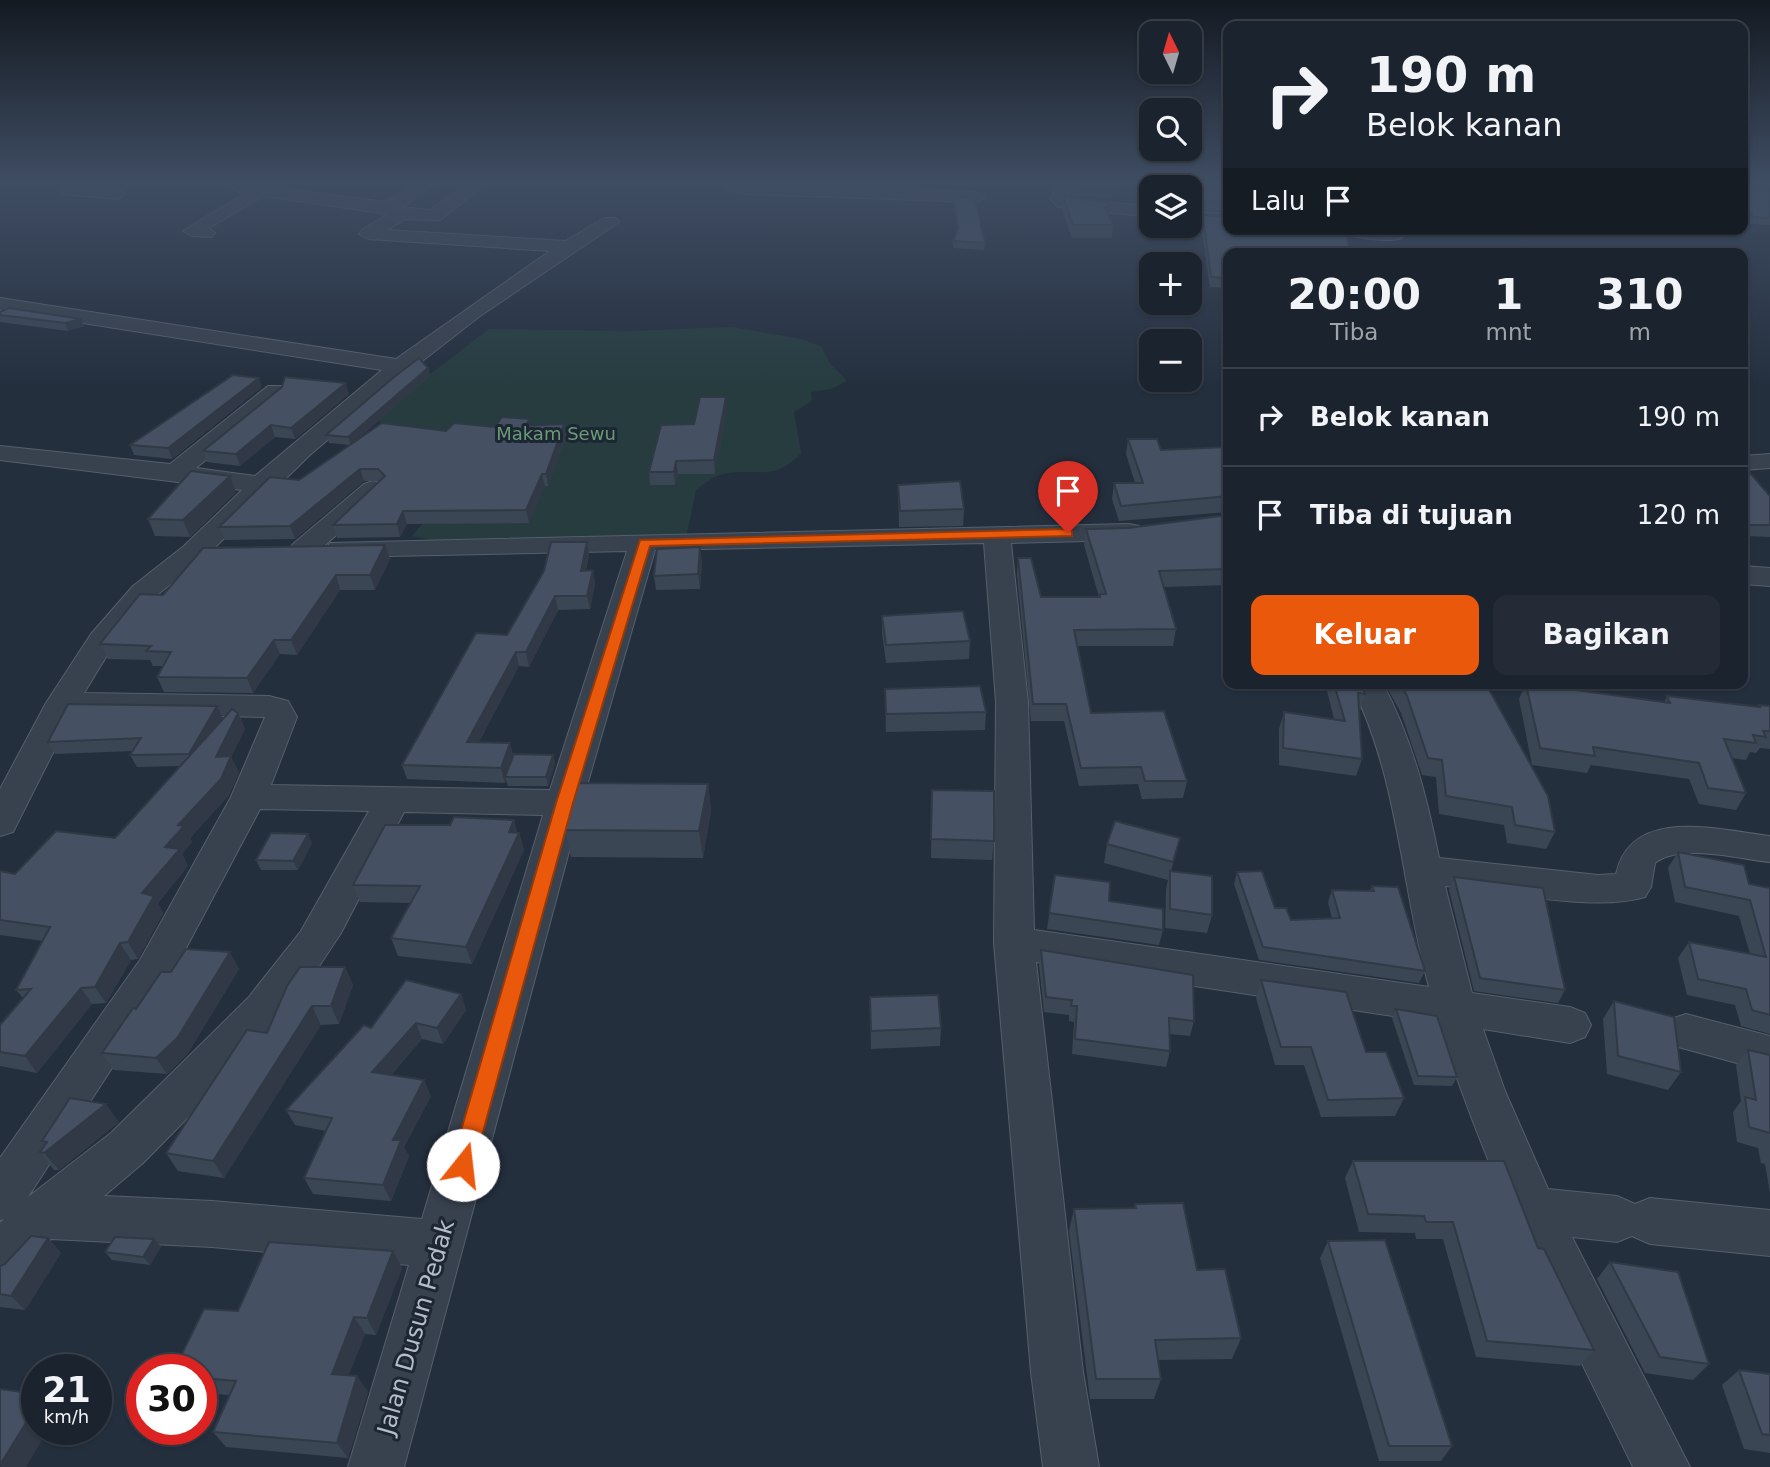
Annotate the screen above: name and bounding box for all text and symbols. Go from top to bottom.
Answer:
north arrow [1139,21,1202,84]
map controls [1139,21,1202,392]
text: 190 m [1366,47,1536,104]
icon: right [1251,49,1342,140]
button: search [1139,98,1202,161]
text: Belok kanan [1366,106,1563,144]
button: layers [1139,175,1202,238]
icon: arrive [1319,182,1357,220]
text: Lalu [1251,186,1305,216]
button: + [1139,252,1202,315]
text: 20:00 [1287,270,1421,319]
text: 1 [1494,270,1523,319]
text: 310 [1596,270,1684,319]
text: Tiba [1330,319,1378,345]
text: mnt [1486,319,1532,345]
text: m [1629,319,1651,345]
button: − [1139,329,1202,392]
icon: right [1251,398,1289,436]
text: Belok kanan [1310,402,1490,432]
text: 190 m [1637,402,1720,432]
park label: Makam Sewu [496,423,616,444]
pin [1038,461,1098,533]
icon: arrive [1049,472,1087,510]
icon: arrive [1251,496,1289,534]
text: Tiba di tujuan [1310,500,1513,530]
text: 120 m [1637,500,1720,530]
button: Keluar [1251,595,1479,675]
button: Bagikan [1493,595,1720,675]
position arrow [426,1128,500,1202]
street label: Jalan Dusun Pedak [371,1216,460,1440]
speed limit sign: 30 [126,1354,217,1445]
text: 21 [42,1370,91,1410]
text: km/h [44,1406,89,1427]

